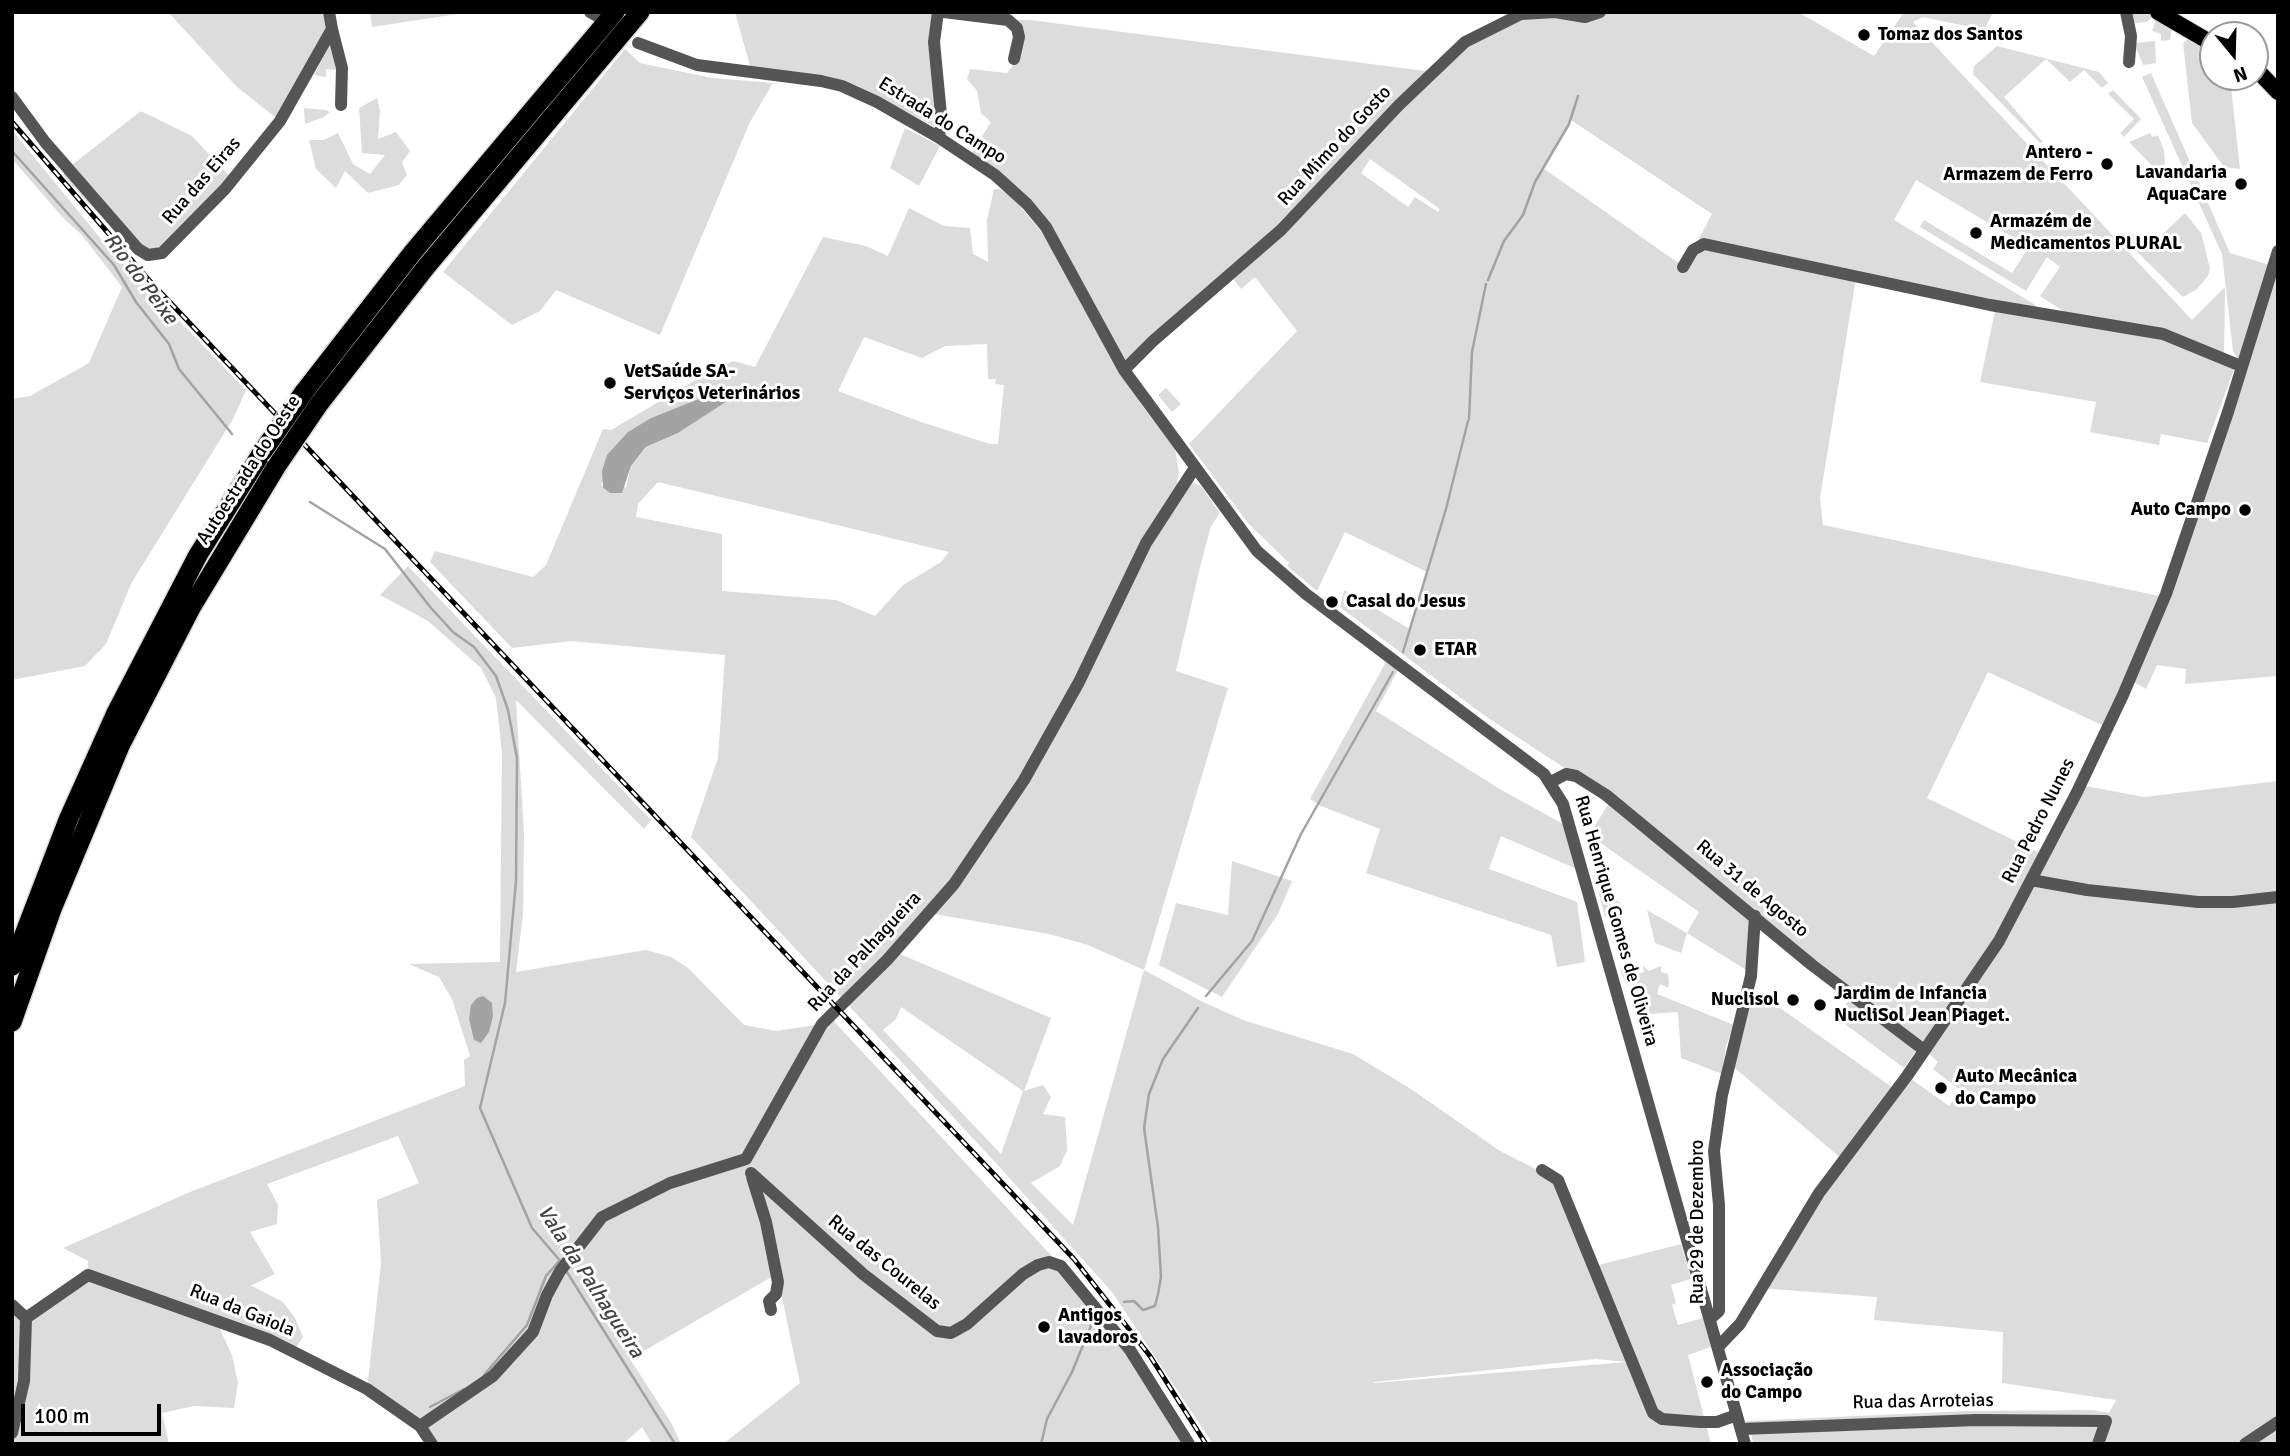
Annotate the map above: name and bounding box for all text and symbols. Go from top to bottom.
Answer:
north arrow [2199,21,2269,91]
place label: Tomaz dos Santos [1878,24,2023,46]
marker: Tomaz dos Santos [1856,27,1872,43]
text: N [2230,60,2250,87]
street label: Estrada do Campo [874,73,1010,169]
street label: Rua Mimo do Gosto [1274,81,1396,211]
street label: Rua das Eiras [158,133,246,229]
place label: Antero - Armazem de Ferro [1943,142,2093,186]
marker: Antero - Armazem de Ferro [2099,156,2115,172]
place label: Lavandaria AquaCare [2135,162,2227,206]
marker: Lavandaria AquaCare [2233,176,2249,192]
place label: Armazém de Medicamentos PLURAL [1990,211,2182,255]
marker: Armazém de Medicamentos PLURAL [1968,225,1984,241]
water label: Rio do Peixe [98,228,182,330]
place label: VetSaúde SA- Serviços Veterinários [624,361,800,405]
marker: VetSaúde SA- Serviços Veterinários [602,375,618,391]
street label: Autoestrada do Oeste [192,391,306,549]
place label: Auto Campo [2131,499,2231,521]
marker: Auto Campo [2237,502,2253,518]
place label: Casal do Jesus [1346,591,1466,613]
marker: Casal do Jesus [1324,594,1340,610]
place label: ETAR [1434,639,1477,661]
marker: ETAR [1412,642,1428,658]
street label: Rua Pedro Nunes [1998,755,2080,887]
street label: Rua Henrique Gomes de Oliveira [1569,793,1663,1049]
street label: Rua 31 de Agosto [1691,835,1813,943]
street label: Rua da Palhagueira [803,887,927,1017]
place label: Jardim de Infancia NucliSol Jean Piaget. [1834,983,2010,1027]
place label: Nuclisol [1711,989,1779,1011]
marker: Nuclisol [1785,992,1801,1008]
marker: Jardim de Infancia NucliSol Jean Piaget. [1812,997,1828,1013]
place label: Auto Mecânica do Campo [1955,1066,2077,1110]
marker: Auto Mecânica do Campo [1933,1080,1949,1096]
street label: Rua 29 de Dezembro [1687,1140,1709,1304]
water label: Vala da Palhagueira [531,1201,649,1363]
street label: Rua das Courelas [823,1210,945,1316]
street label: Rua da Gaiola [186,1280,298,1342]
place label: Antigos lavadoros [1058,1305,1138,1349]
marker: Antigos lavadoros [1036,1319,1052,1335]
place label: Associação do Campo [1721,1360,1813,1404]
marker: Associação do Campo [1699,1374,1715,1390]
street label: Rua das Arroteias [1852,1389,1994,1415]
scale bar [24,1390,164,1434]
text: 100 m [34,1403,89,1429]

